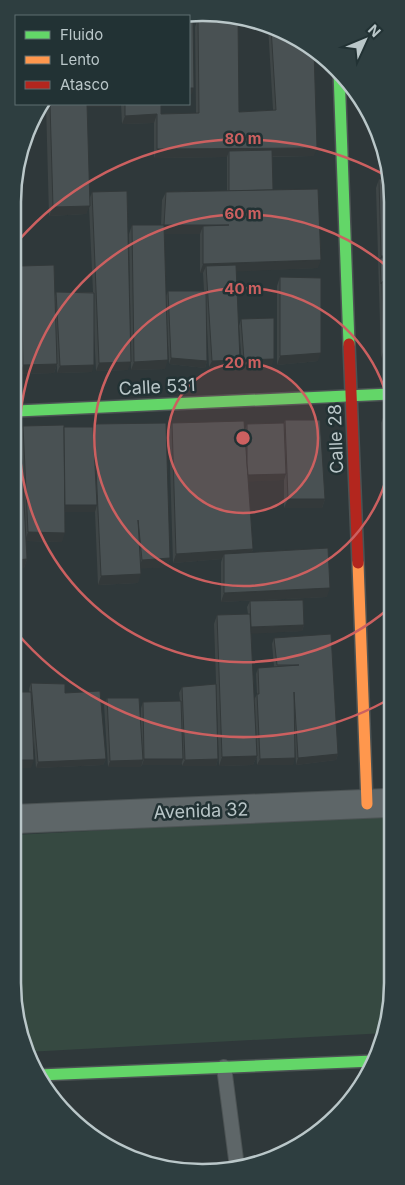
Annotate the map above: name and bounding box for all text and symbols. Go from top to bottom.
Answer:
legend [15,15,190,105]
north arrow [340,15,390,65]
text: N [365,21,385,40]
text: Fluido [60,25,103,44]
text: Lento [60,50,100,69]
text: Atasco [60,75,109,94]
text: 80 m [224,129,262,148]
text: 60 m [224,204,262,223]
text: 40 m [224,279,262,298]
text: 20 m [225,353,261,372]
street label: Calle 531 [118,374,196,399]
street label: Calle 28 [324,404,347,474]
centre of rings [234,429,252,447]
street label: Avenida 32 [153,798,249,823]

